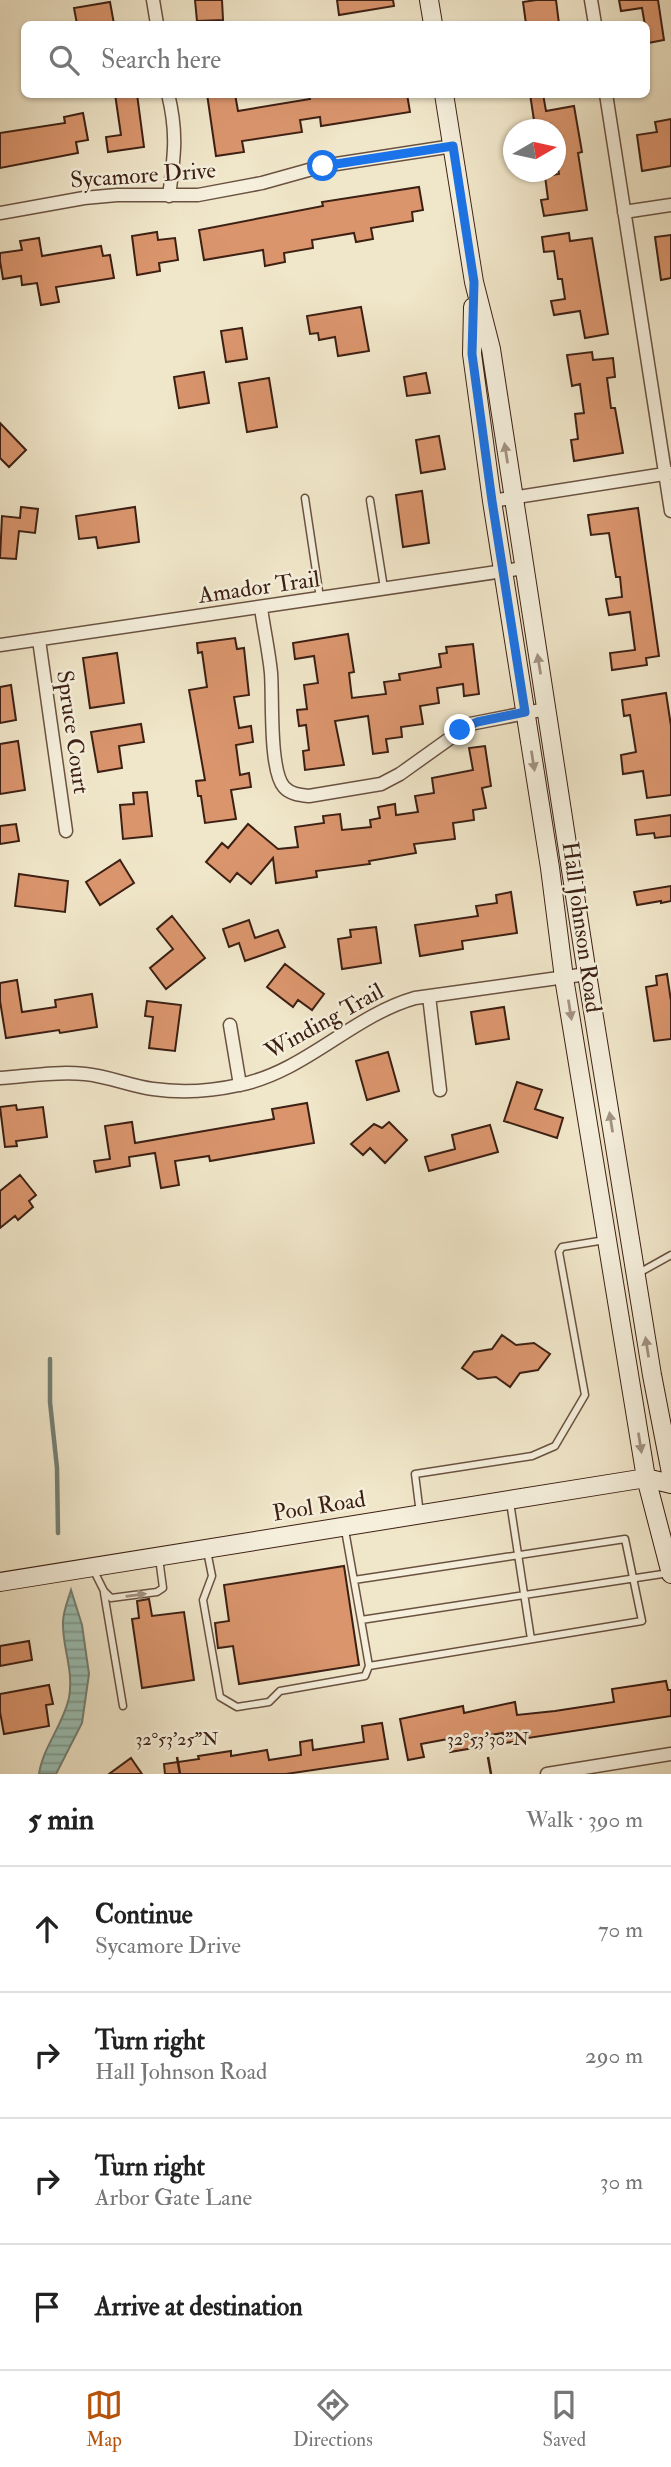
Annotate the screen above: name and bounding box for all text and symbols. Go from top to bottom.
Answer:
search box [21,21,650,98]
icon: search [45,41,83,79]
text: Search here [101,44,221,76]
north arrow [503,119,566,182]
route start [307,150,338,181]
street label: Sycamore Drive [69,155,217,195]
one-way arrow [501,441,512,463]
street label: Amador Trail [195,564,322,610]
one-way arrow [533,653,544,675]
street label: Spruce Court [49,668,96,796]
route end [444,714,475,745]
one-way arrow [528,750,539,772]
street label: Hall Johnson Road [556,840,608,1014]
street label: Winding Trail [259,976,389,1066]
one-way arrow [565,1000,576,1022]
one-way arrow [605,1111,616,1133]
one-way arrow [641,1336,652,1358]
one-way arrow [635,1432,646,1454]
street label: Pool Road [270,1484,368,1528]
one-way arrow [125,1589,147,1600]
text: 32°53'25"N [136,1728,218,1751]
text: 32°53'30"N [447,1728,529,1751]
text: 5 min [28,1801,94,1838]
text: Walk · 390 m [526,1805,643,1834]
text: Continue [95,1899,193,1931]
icon: ahead [28,1910,66,1948]
text: 70 m [598,1915,643,1944]
text: Sycamore Drive [95,1931,241,1960]
text: Turn right [95,2025,205,2057]
icon: right [28,2036,66,2074]
text: 290 m [585,2041,643,2070]
text: Hall Johnson Road [95,2057,267,2086]
text: Turn right [95,2151,205,2183]
icon: right [28,2162,66,2200]
text: 30 m [600,2167,643,2196]
text: Arbor Gate Lane [95,2183,252,2212]
icon: arrive [28,2288,66,2326]
text: Arrive at destination [95,2291,303,2323]
tab: Map [85,2386,123,2452]
tab: Directions [293,2386,373,2452]
tab: Saved [543,2386,586,2452]

